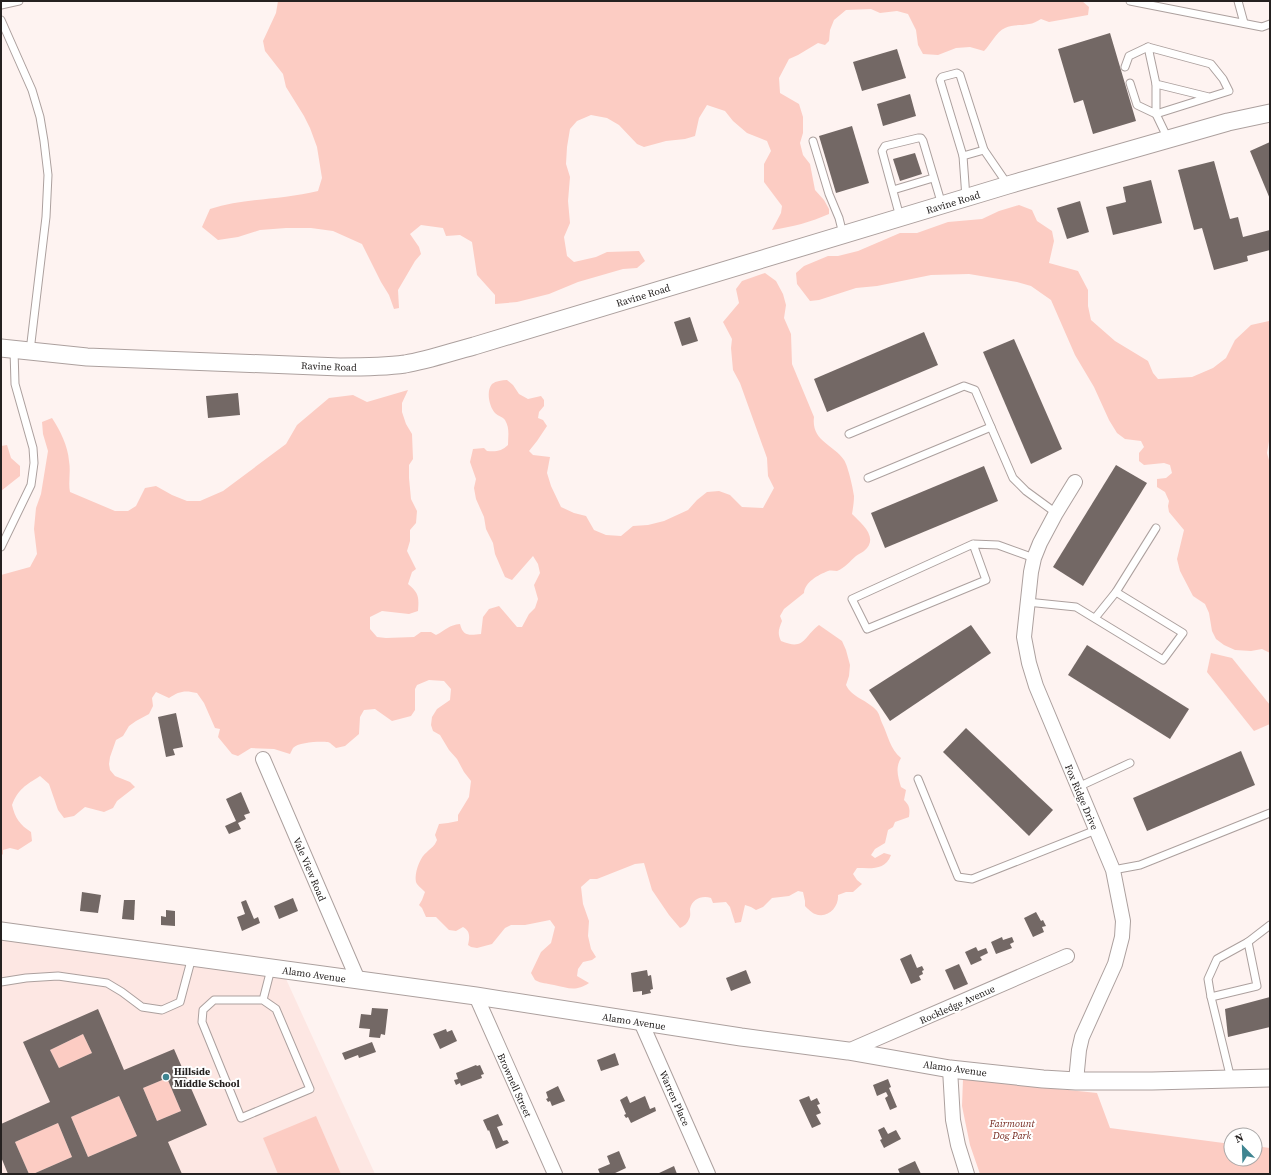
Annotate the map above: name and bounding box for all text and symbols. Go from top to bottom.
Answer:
street label: Ravine Road [925,188,982,217]
street label: Ravine Road [615,281,672,310]
street label: Ravine Road [301,359,357,374]
street label: Fox Ridge Drive [1062,762,1101,832]
street label: Vale View Road [290,835,329,903]
street label: Alamo Avenue [281,964,347,985]
street label: Rockledge Avenue [917,982,997,1027]
street label: Alamo Avenue [601,1010,667,1033]
street label: Brownell Street [495,1051,535,1120]
street label: Alamo Avenue [922,1058,988,1079]
place label: Hillside Middle School [174,1065,240,1090]
street label: Warren Place [656,1068,693,1128]
marker: Hillside Middle School [161,1072,171,1082]
park label: Fairmount Dog Park [988,1117,1035,1142]
north arrow [1223,1127,1263,1167]
text: N [1233,1130,1246,1147]

